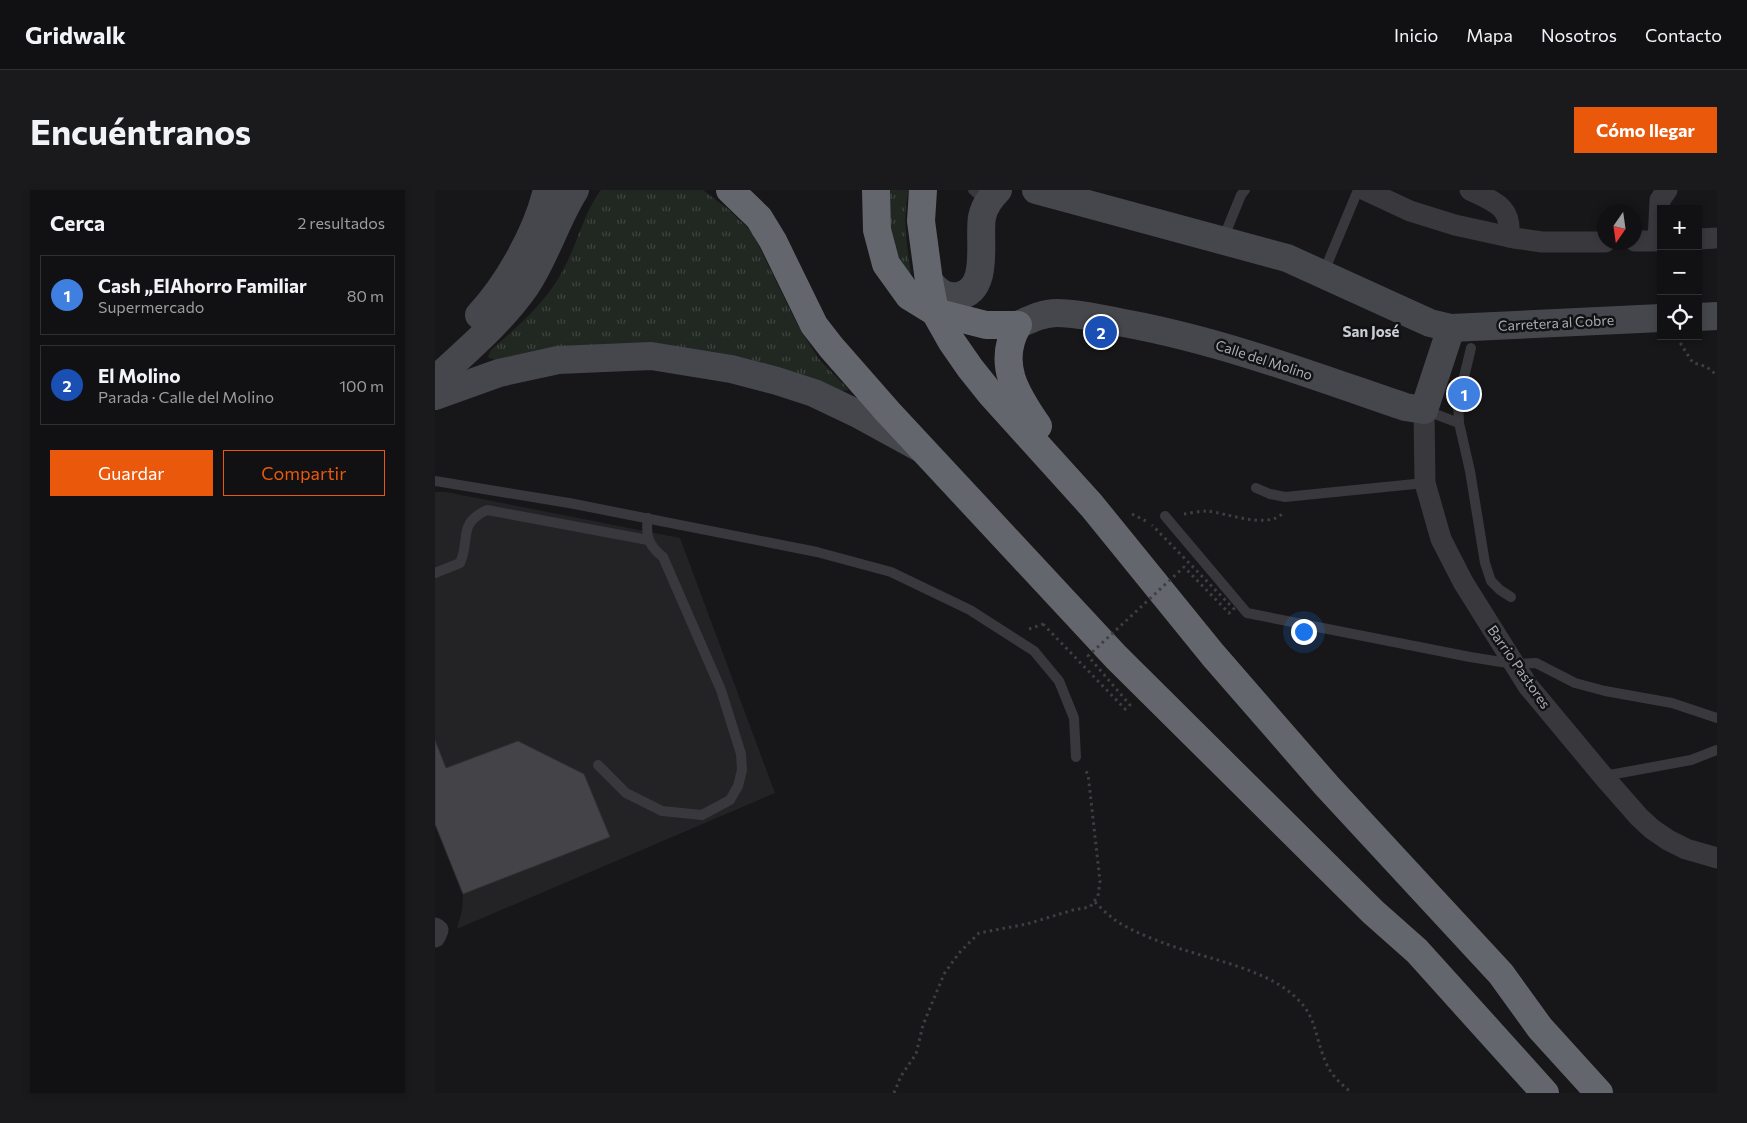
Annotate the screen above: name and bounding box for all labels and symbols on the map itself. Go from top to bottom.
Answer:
north arrow [1597,205,1642,250]
street label: Carretera al Cobre [1498,311,1614,334]
pin: 2 [1085,313,1117,351]
district label: San José [1343,322,1400,340]
street label: Calle del Molino [1213,336,1315,383]
pin: 1 [1448,375,1480,413]
your location [1291,619,1317,645]
street label: Barrio Pastores [1484,622,1554,712]

